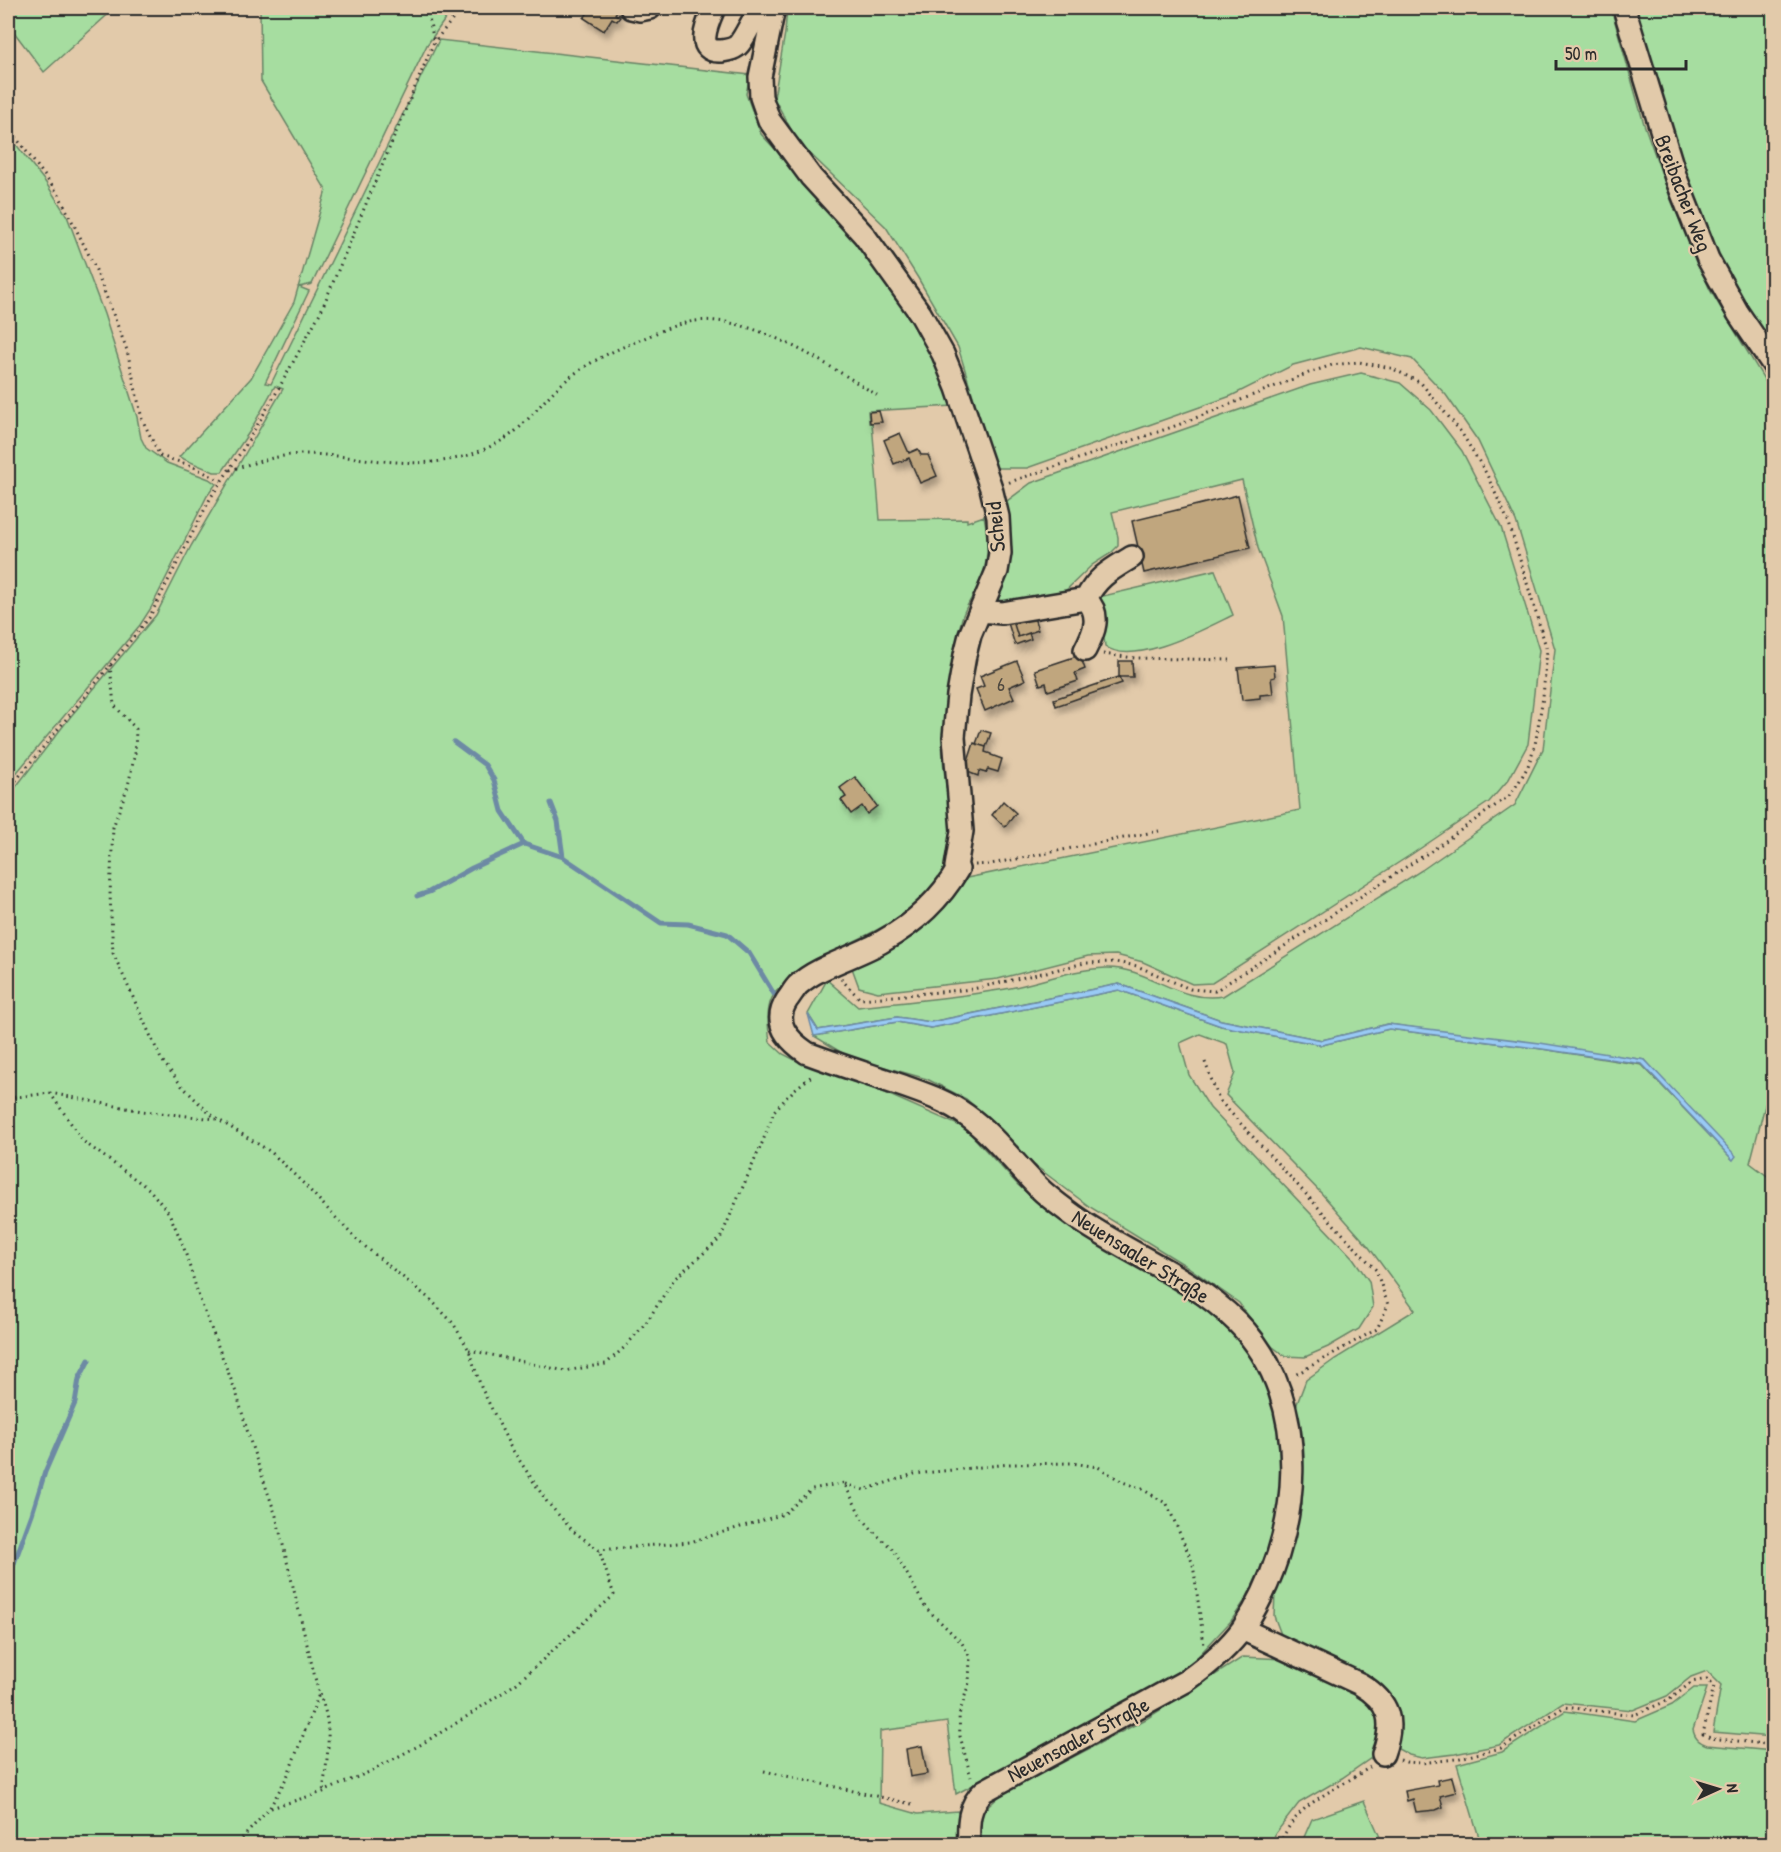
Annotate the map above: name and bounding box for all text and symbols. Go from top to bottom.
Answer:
scale bar [1556,33,1686,71]
text: 50 m [1565,41,1597,66]
street label: Breibacher Weg [1648,130,1720,256]
street label: Scheid [978,500,1012,553]
house number: 6 [997,670,1005,697]
street label: Neuensaaler Straße [1066,1202,1216,1310]
street label: Neuensaaler Straße [1002,1689,1155,1789]
north arrow [1688,1759,1748,1819]
text: N [1722,1783,1744,1793]

